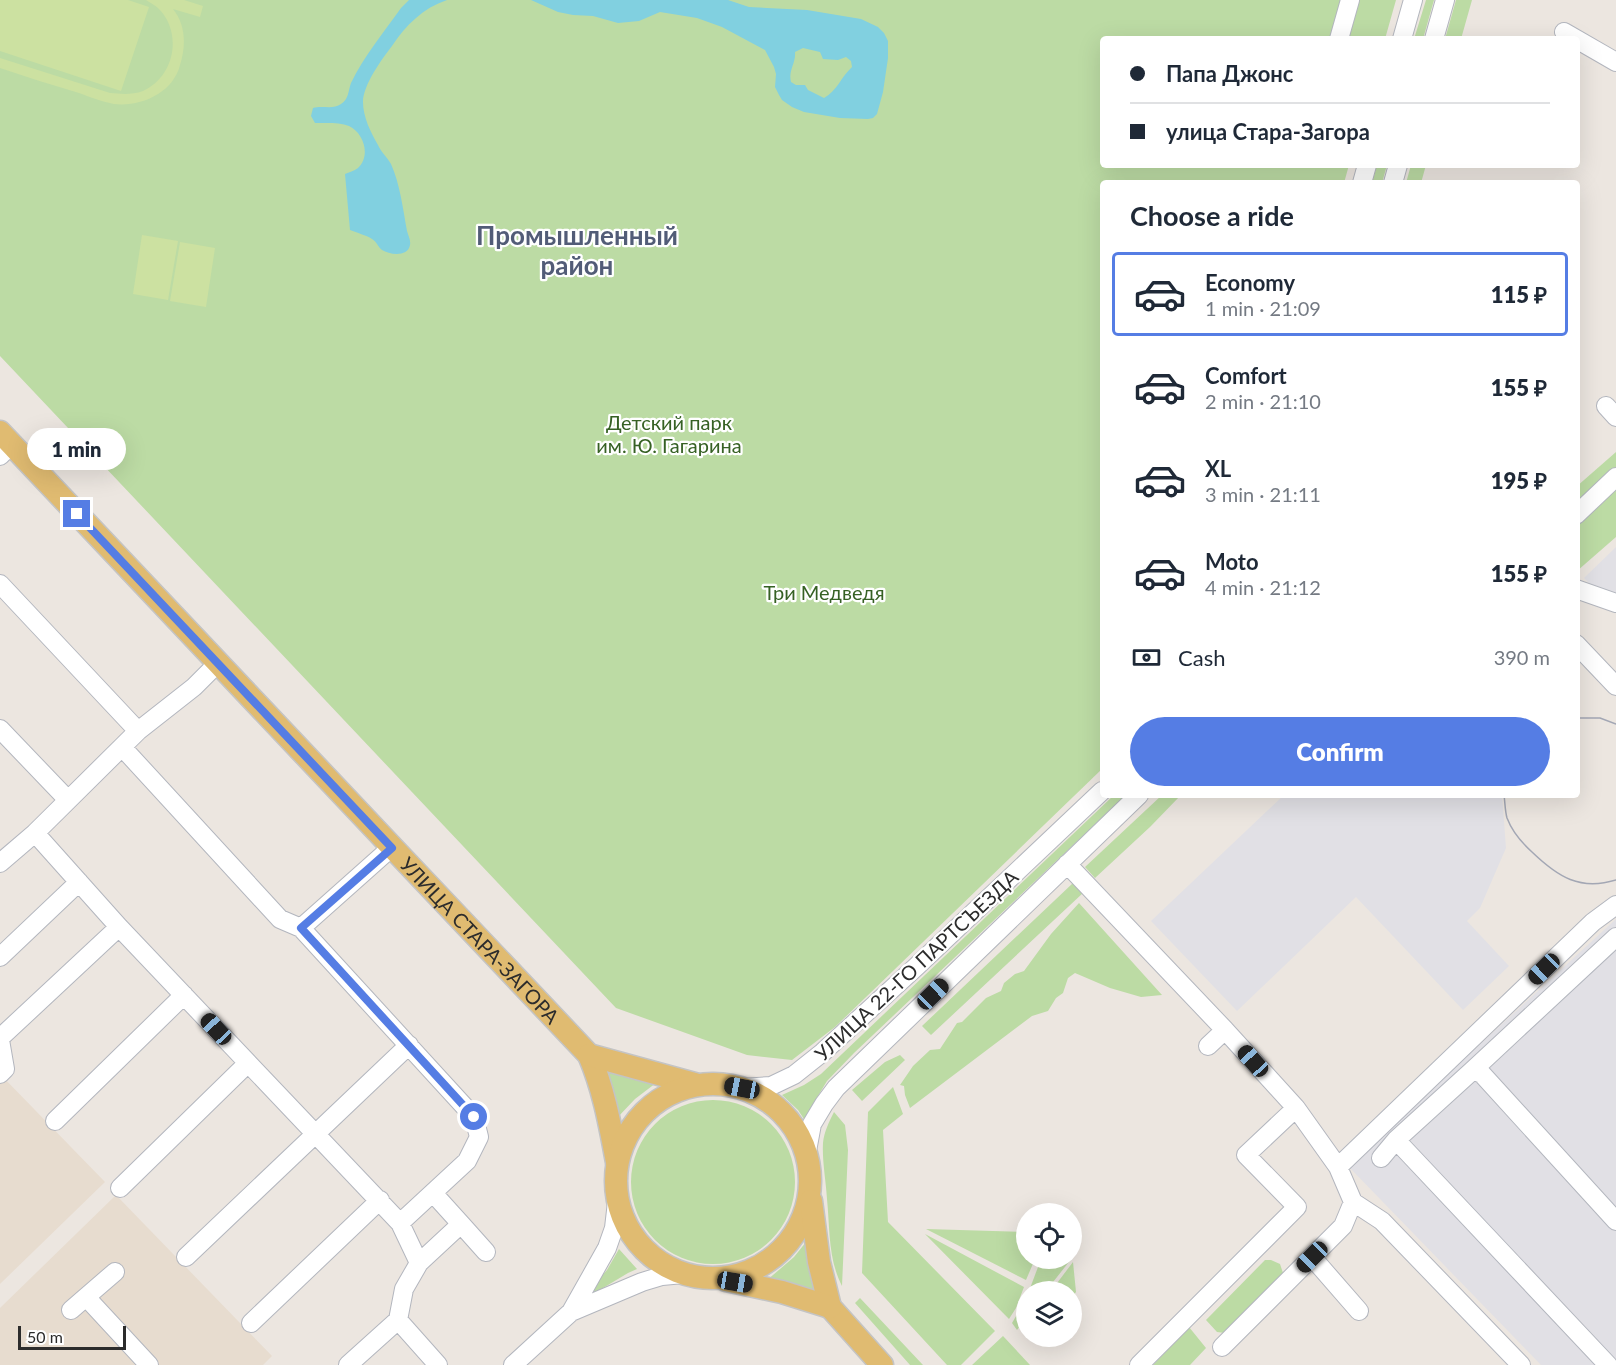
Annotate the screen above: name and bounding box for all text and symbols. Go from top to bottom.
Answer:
text: Папа Джонс [1166,60,1293,87]
text: улица Стара-Загора [1166,118,1370,145]
text: Choose a ride [1130,199,1294,232]
district label: Промышленный район [476,219,678,281]
icon: car [1133,267,1187,321]
text: Economy [1205,269,1295,296]
text: 115 ₽ [1491,281,1547,308]
text: 1 min · 21:09 [1205,296,1321,320]
icon: car [1133,360,1187,414]
text: Comfort [1205,362,1287,389]
text: 155 ₽ [1491,374,1547,401]
text: 2 min · 21:10 [1205,389,1321,413]
park label: Детский парк им. Ю. Гагарина [596,410,742,457]
callout: 1 min [28,427,127,469]
text: 1 min [52,437,101,461]
icon: car [1133,453,1187,507]
text: XL [1205,455,1231,482]
text: 195 ₽ [1491,467,1547,494]
text: 3 min · 21:11 [1205,482,1321,506]
route end [63,500,90,527]
icon: car [1133,546,1187,600]
text: Moto [1205,548,1259,575]
text: 155 ₽ [1491,560,1547,587]
text: 4 min · 21:12 [1205,575,1321,599]
park label: Три Медведя [763,580,885,604]
icon: cash [1130,641,1163,674]
text: Cash [1178,644,1225,671]
text: 390 m [1494,645,1550,669]
button: Confirm [1130,717,1550,786]
street label: УЛИЦА СТАРА-ЗАГОРА [396,852,565,1029]
street label: УЛИЦА 22-ГО ПАРТСЪЕЗДА [809,864,1023,1065]
car [1525,950,1563,988]
car [914,975,952,1013]
car [197,1010,235,1048]
car [1234,1042,1272,1080]
car [723,1076,761,1100]
route start [460,1103,487,1130]
map controls [1016,1203,1082,1347]
button: locate [1016,1203,1082,1269]
car [1293,1238,1331,1276]
car [716,1270,754,1294]
button: layers [1016,1281,1082,1347]
scale bar [18,1323,126,1350]
text: 50 m [27,1327,63,1346]

